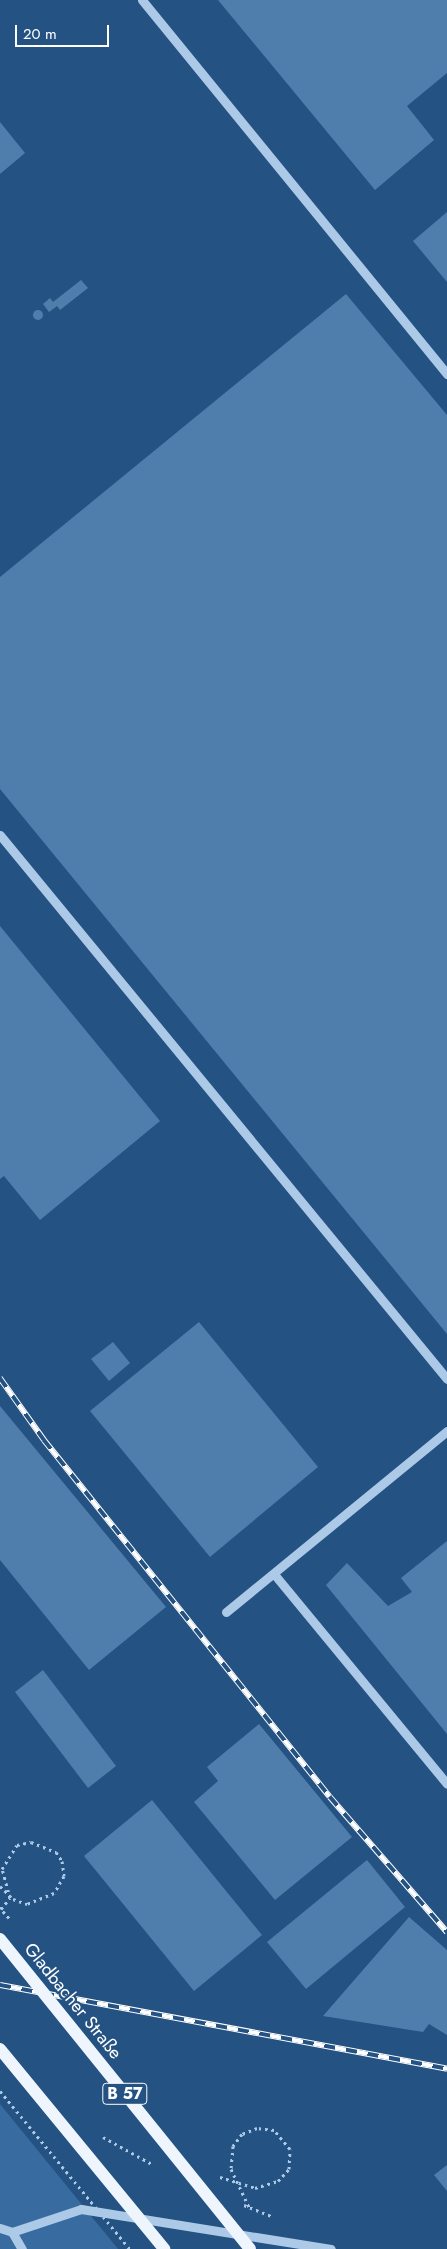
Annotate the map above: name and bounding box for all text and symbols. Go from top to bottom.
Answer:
scale bar [18,15,111,47]
text: 20 m [23,23,57,45]
street label: Gladbacher Straße [20,1939,126,2063]
road number: B 57 [101,2080,149,2108]

